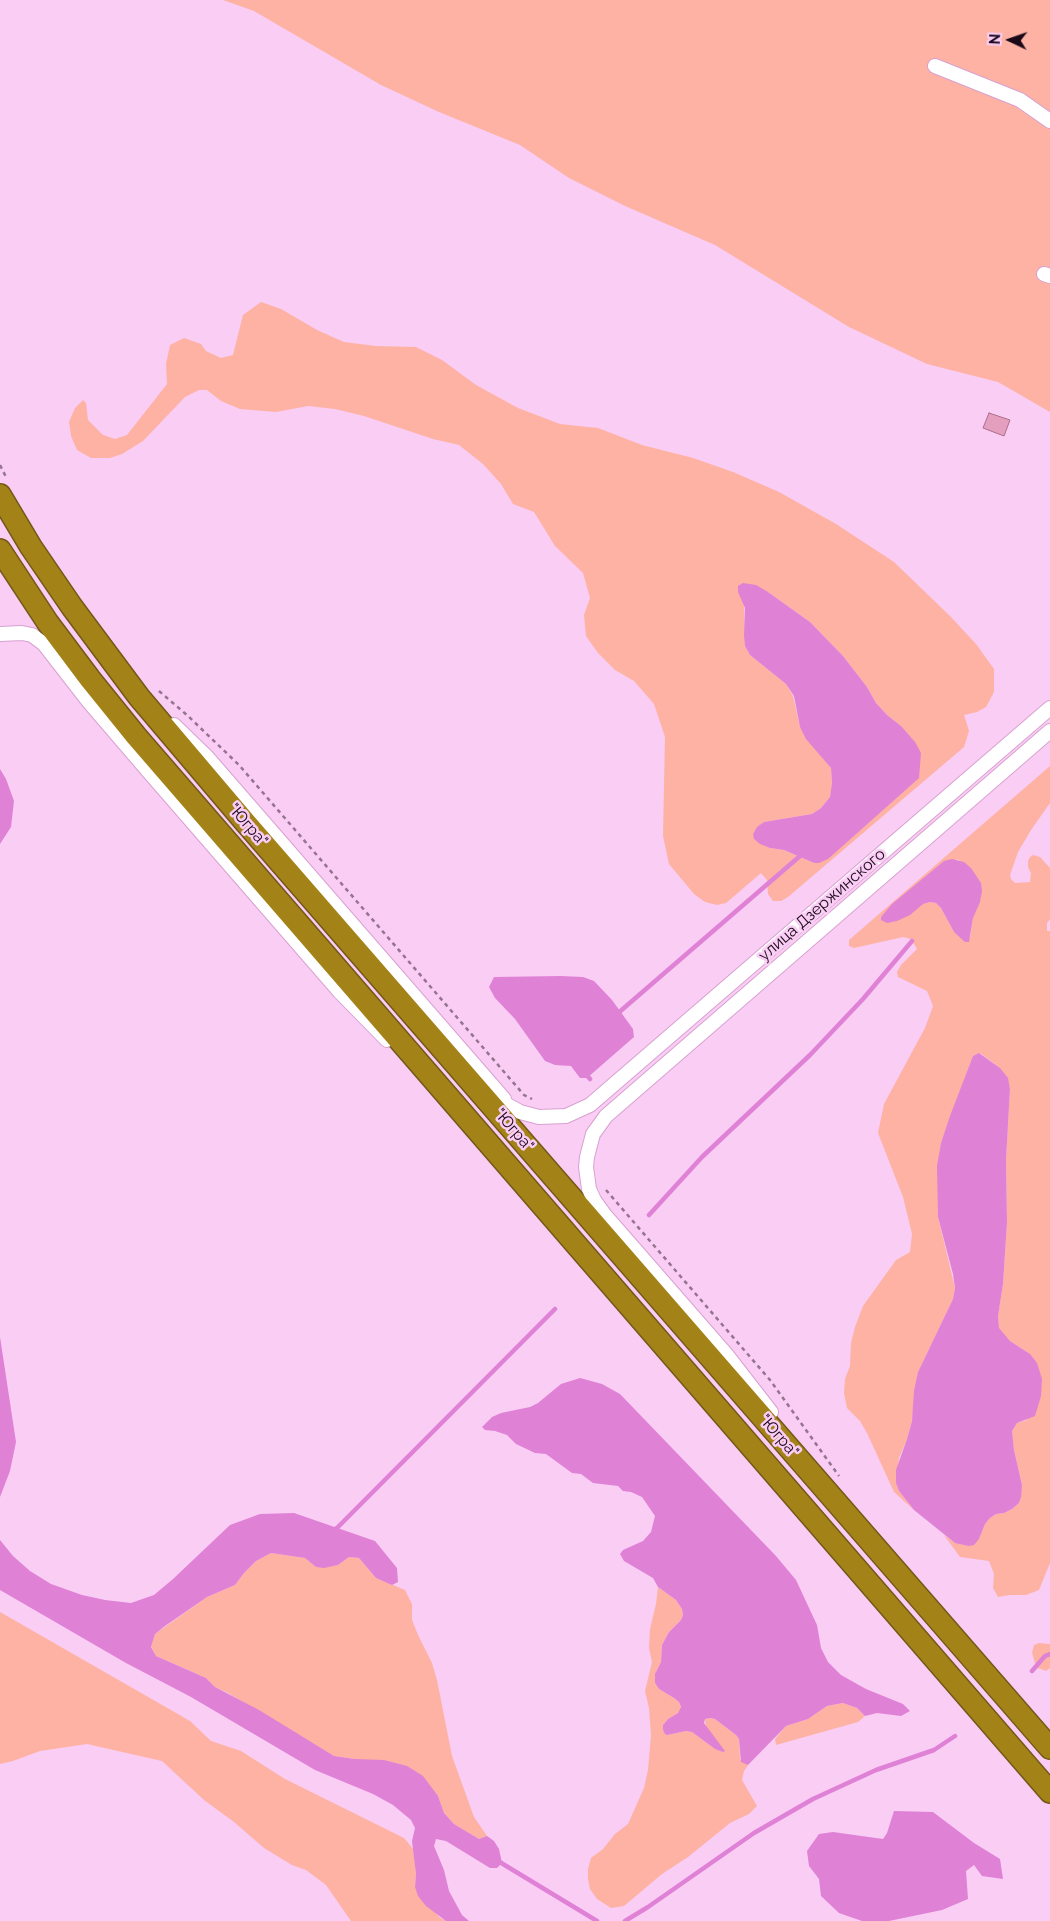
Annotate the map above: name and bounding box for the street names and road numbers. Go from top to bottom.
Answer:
street label: "Югра" [224,800,272,850]
street label: улица Дзержинского [755,845,889,965]
street label: "Югра" [490,1105,538,1155]
street label: "Югра" [755,1411,803,1461]

